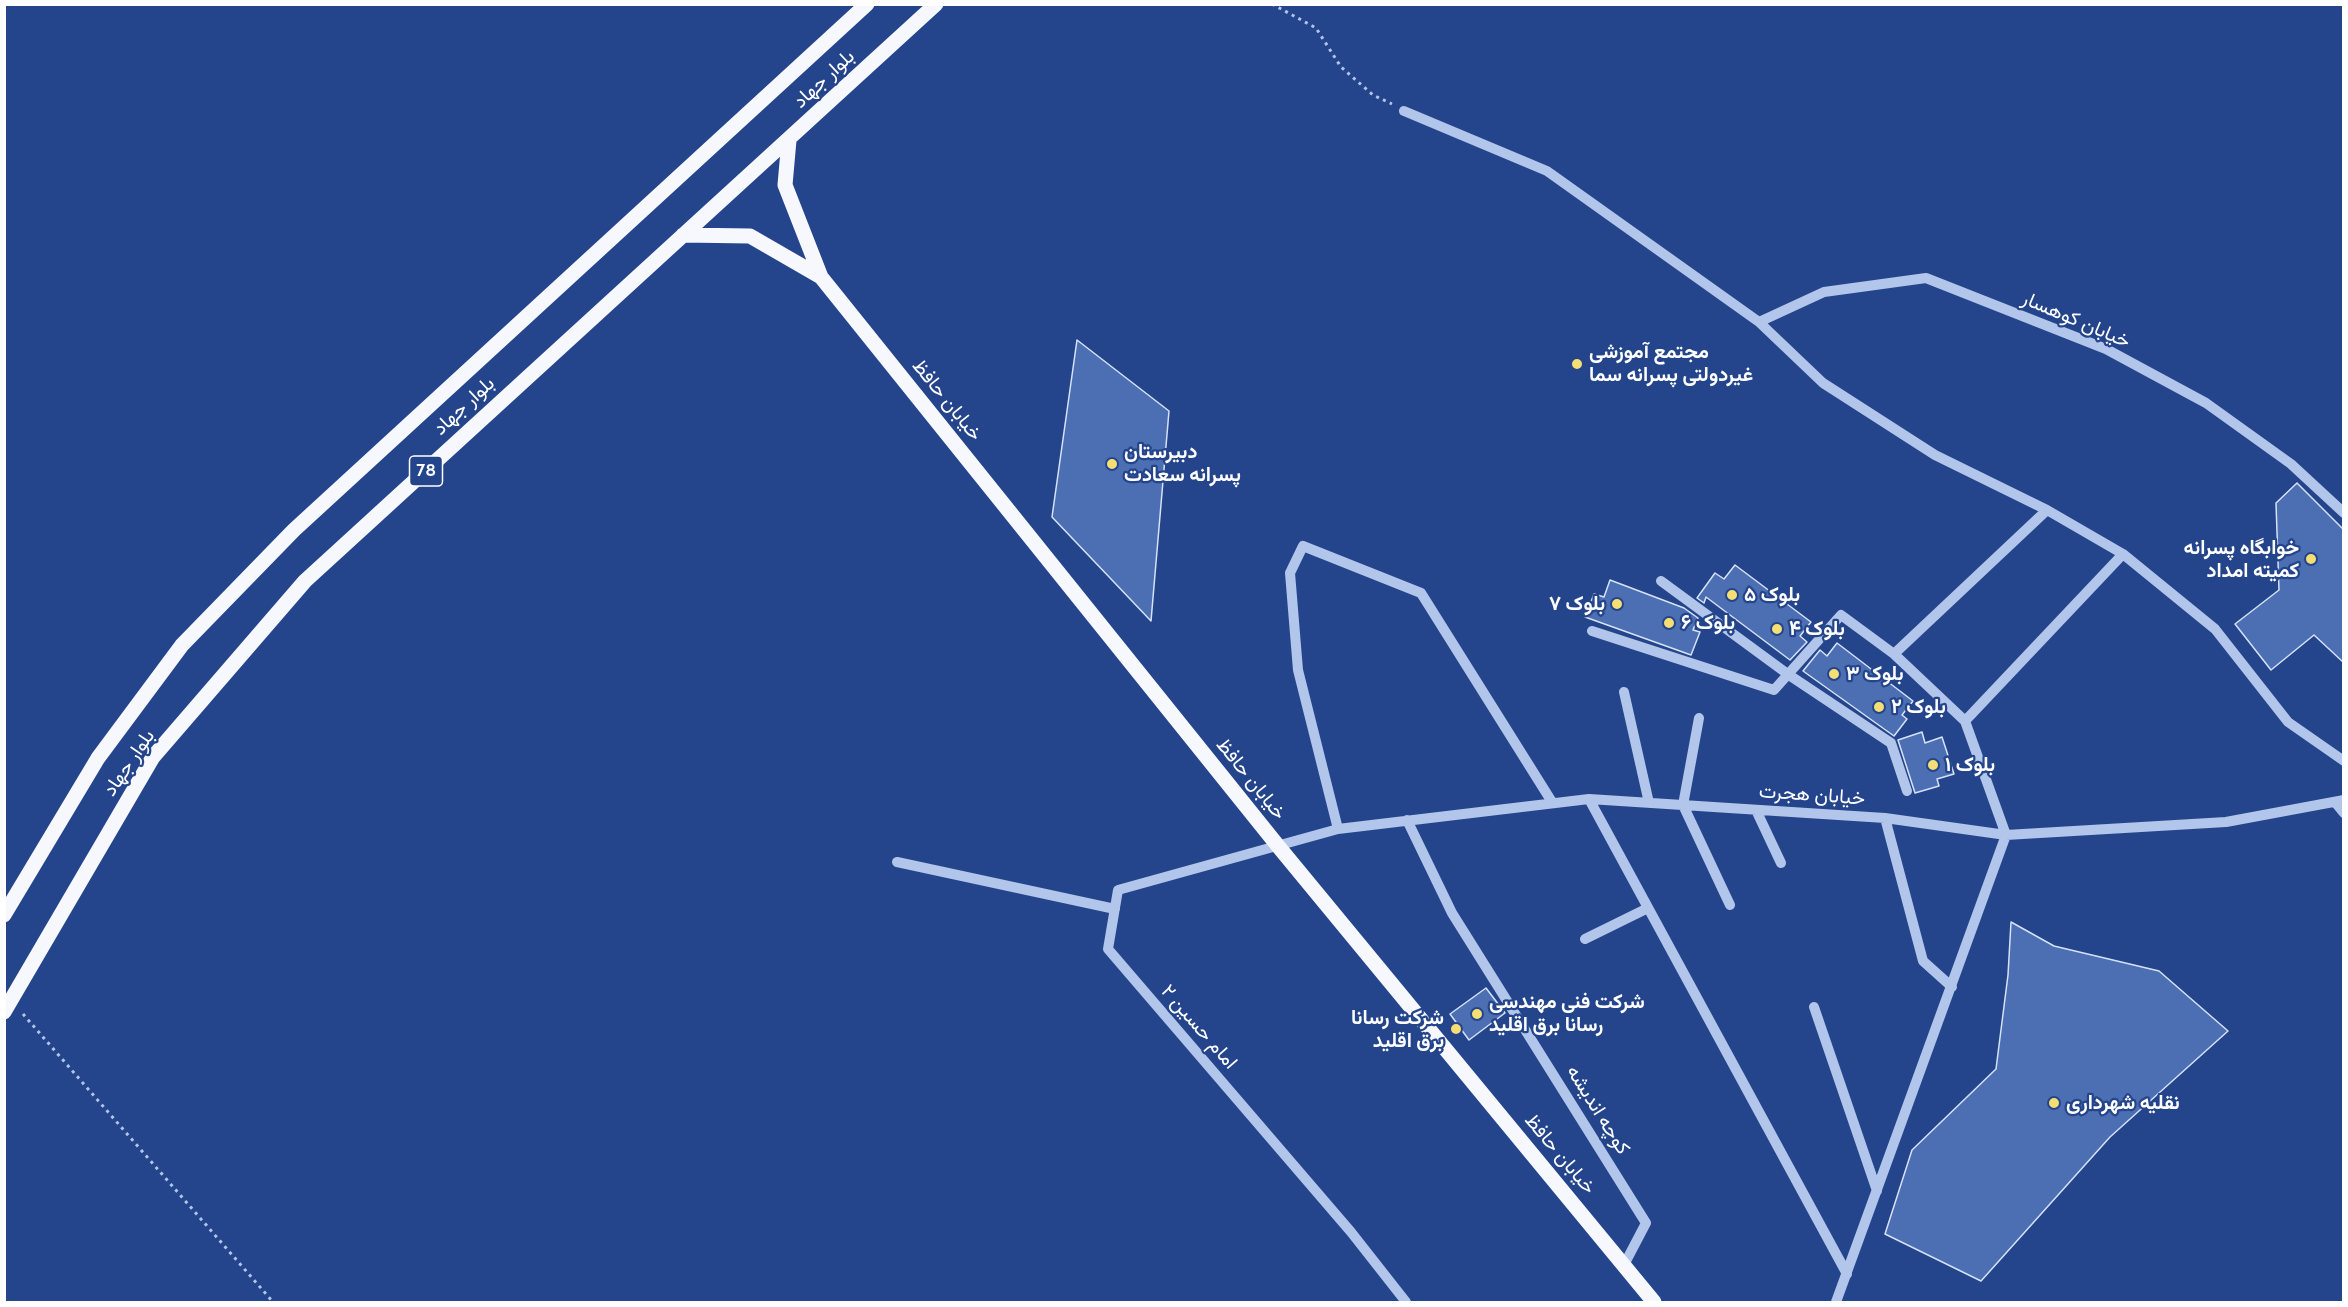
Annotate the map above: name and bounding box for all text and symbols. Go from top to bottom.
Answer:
street label: بلوار جهاد [788,45,860,113]
street label: خیابان کوهسار [2018,286,2134,354]
place label: مجتمع آموزشی غیردولتی پسرانه سما [1589,340,1753,387]
street label: خیابان حافظ [907,354,987,446]
marker: مجتمع آموزشی غیردولتی پسرانه سما [1570,357,1584,371]
street label: بلوار جهاد [428,372,500,440]
place label: دبیرستان پسرانه سعادت [1124,440,1241,487]
road number: 78 [410,456,442,486]
marker: دبیرستان پسرانه سعادت [1105,457,1119,471]
place label: خوابگاه پسرانه کمیته امداد [2184,536,2299,583]
marker: خوابگاه پسرانه کمیته امداد [2304,552,2318,566]
place label: بلوک ۵ [1744,583,1800,607]
marker: بلوک ۵ [1725,588,1739,602]
place label: بلوک ۷ [1549,592,1605,616]
marker: بلوک ۷ [1610,597,1624,611]
place label: بلوک ۶ [1681,611,1735,635]
marker: بلوک ۶ [1662,616,1676,630]
place label: بلوک ۴ [1789,617,1845,641]
marker: بلوک ۴ [1770,622,1784,636]
place label: بلوک ۳ [1846,662,1903,686]
marker: بلوک ۳ [1827,667,1841,681]
place label: بلوک ۲ [1891,695,1946,719]
marker: بلوک ۲ [1872,700,1886,714]
street label: بلوار جهاد [98,725,160,801]
street label: خیابان حافظ [1211,733,1291,825]
place label: بلوک ۱ [1945,753,1995,777]
marker: بلوک ۱ [1926,758,1940,772]
street label: خیابان هجرت [1758,779,1866,811]
street label: امام حسین ۲ [1156,980,1242,1074]
place label: شرکت فنی مهندسی رسانا برق اقلید [1489,990,1645,1037]
place label: شرکت رسانا برق اقلید [1351,1006,1444,1053]
marker: شرکت فنی مهندسی رسانا برق اقلید [1470,1007,1484,1021]
marker: شرکت رسانا برق اقلید [1449,1022,1463,1036]
street label: کوچه اندیشه [1561,1061,1635,1159]
place label: نقلیه شهرداری [2066,1091,2180,1115]
marker: نقلیه شهرداری [2047,1096,2061,1110]
street label: خیابان حافظ [1519,1109,1601,1199]

